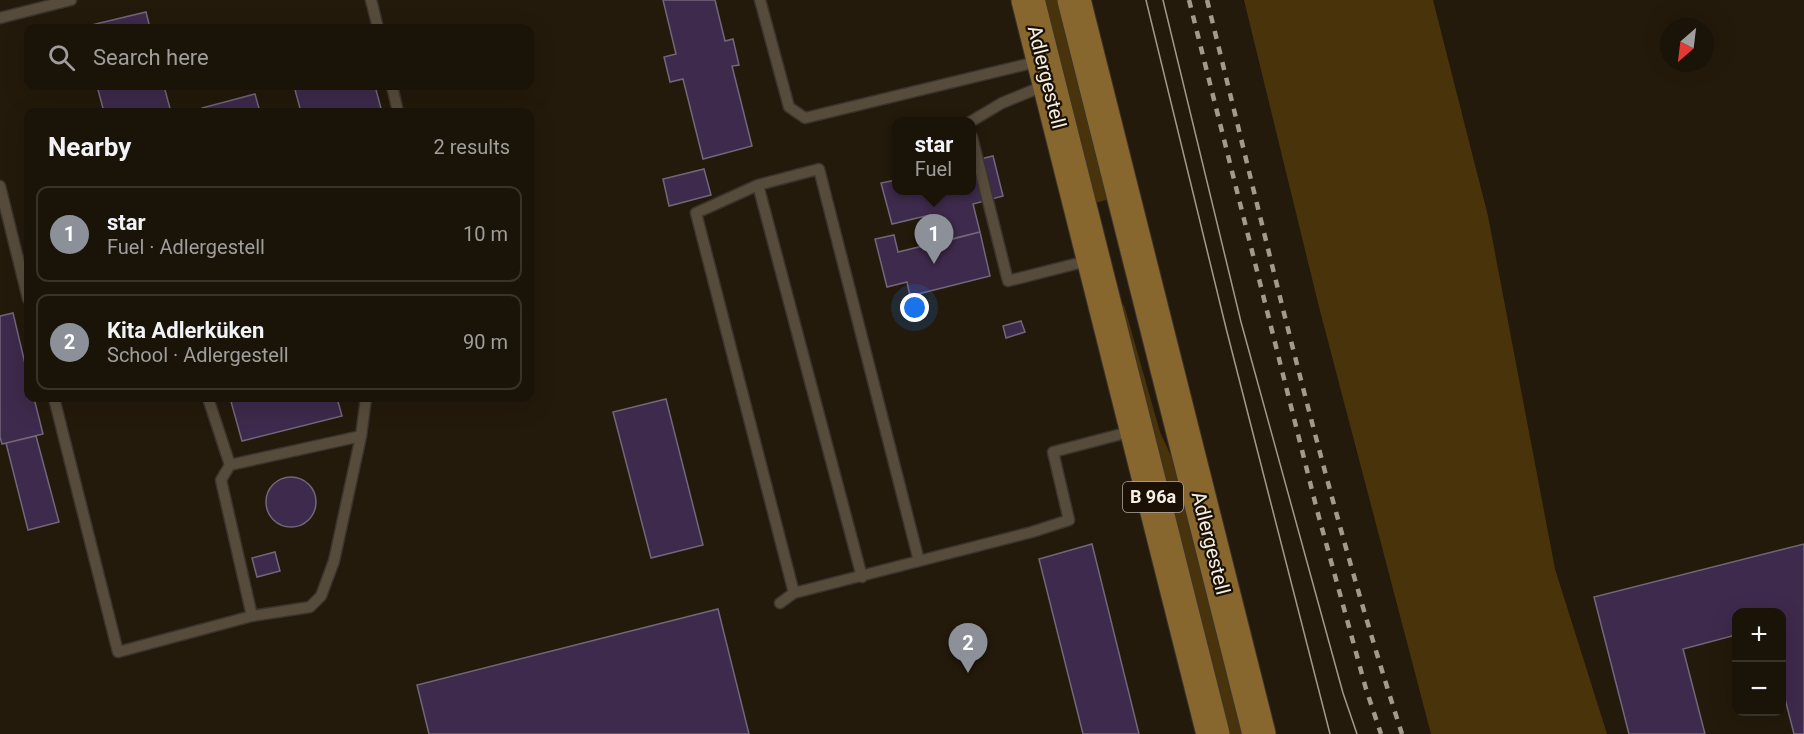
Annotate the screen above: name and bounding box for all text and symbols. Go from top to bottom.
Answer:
north arrow [1660,18,1714,72]
street label: Adlergestell [1023,23,1071,131]
search box [24,24,534,90]
icon: search [45,41,78,74]
text: Search here [93,45,209,70]
popup [892,117,976,195]
text: Nearby [48,132,131,162]
text: star [915,132,953,157]
text: 2 results [434,135,510,159]
text: Fuel [915,157,952,181]
text: star [107,210,146,235]
pin: 1 [914,214,954,264]
text: 1 [64,222,75,246]
text: 10 m [463,222,508,246]
text: Fuel · Adlergestell [107,235,265,259]
your location [900,293,929,322]
text: Kita Adlerküken [107,318,264,343]
text: 2 [64,330,75,354]
text: 90 m [463,330,508,354]
text: School · Adlergestell [107,343,289,367]
road number: B 96a [1123,482,1183,512]
street label: Adlergestell [1187,489,1235,597]
map controls [1732,608,1786,716]
button: + [1732,608,1786,662]
pin: 2 [948,624,988,673]
button: − [1732,662,1786,716]

